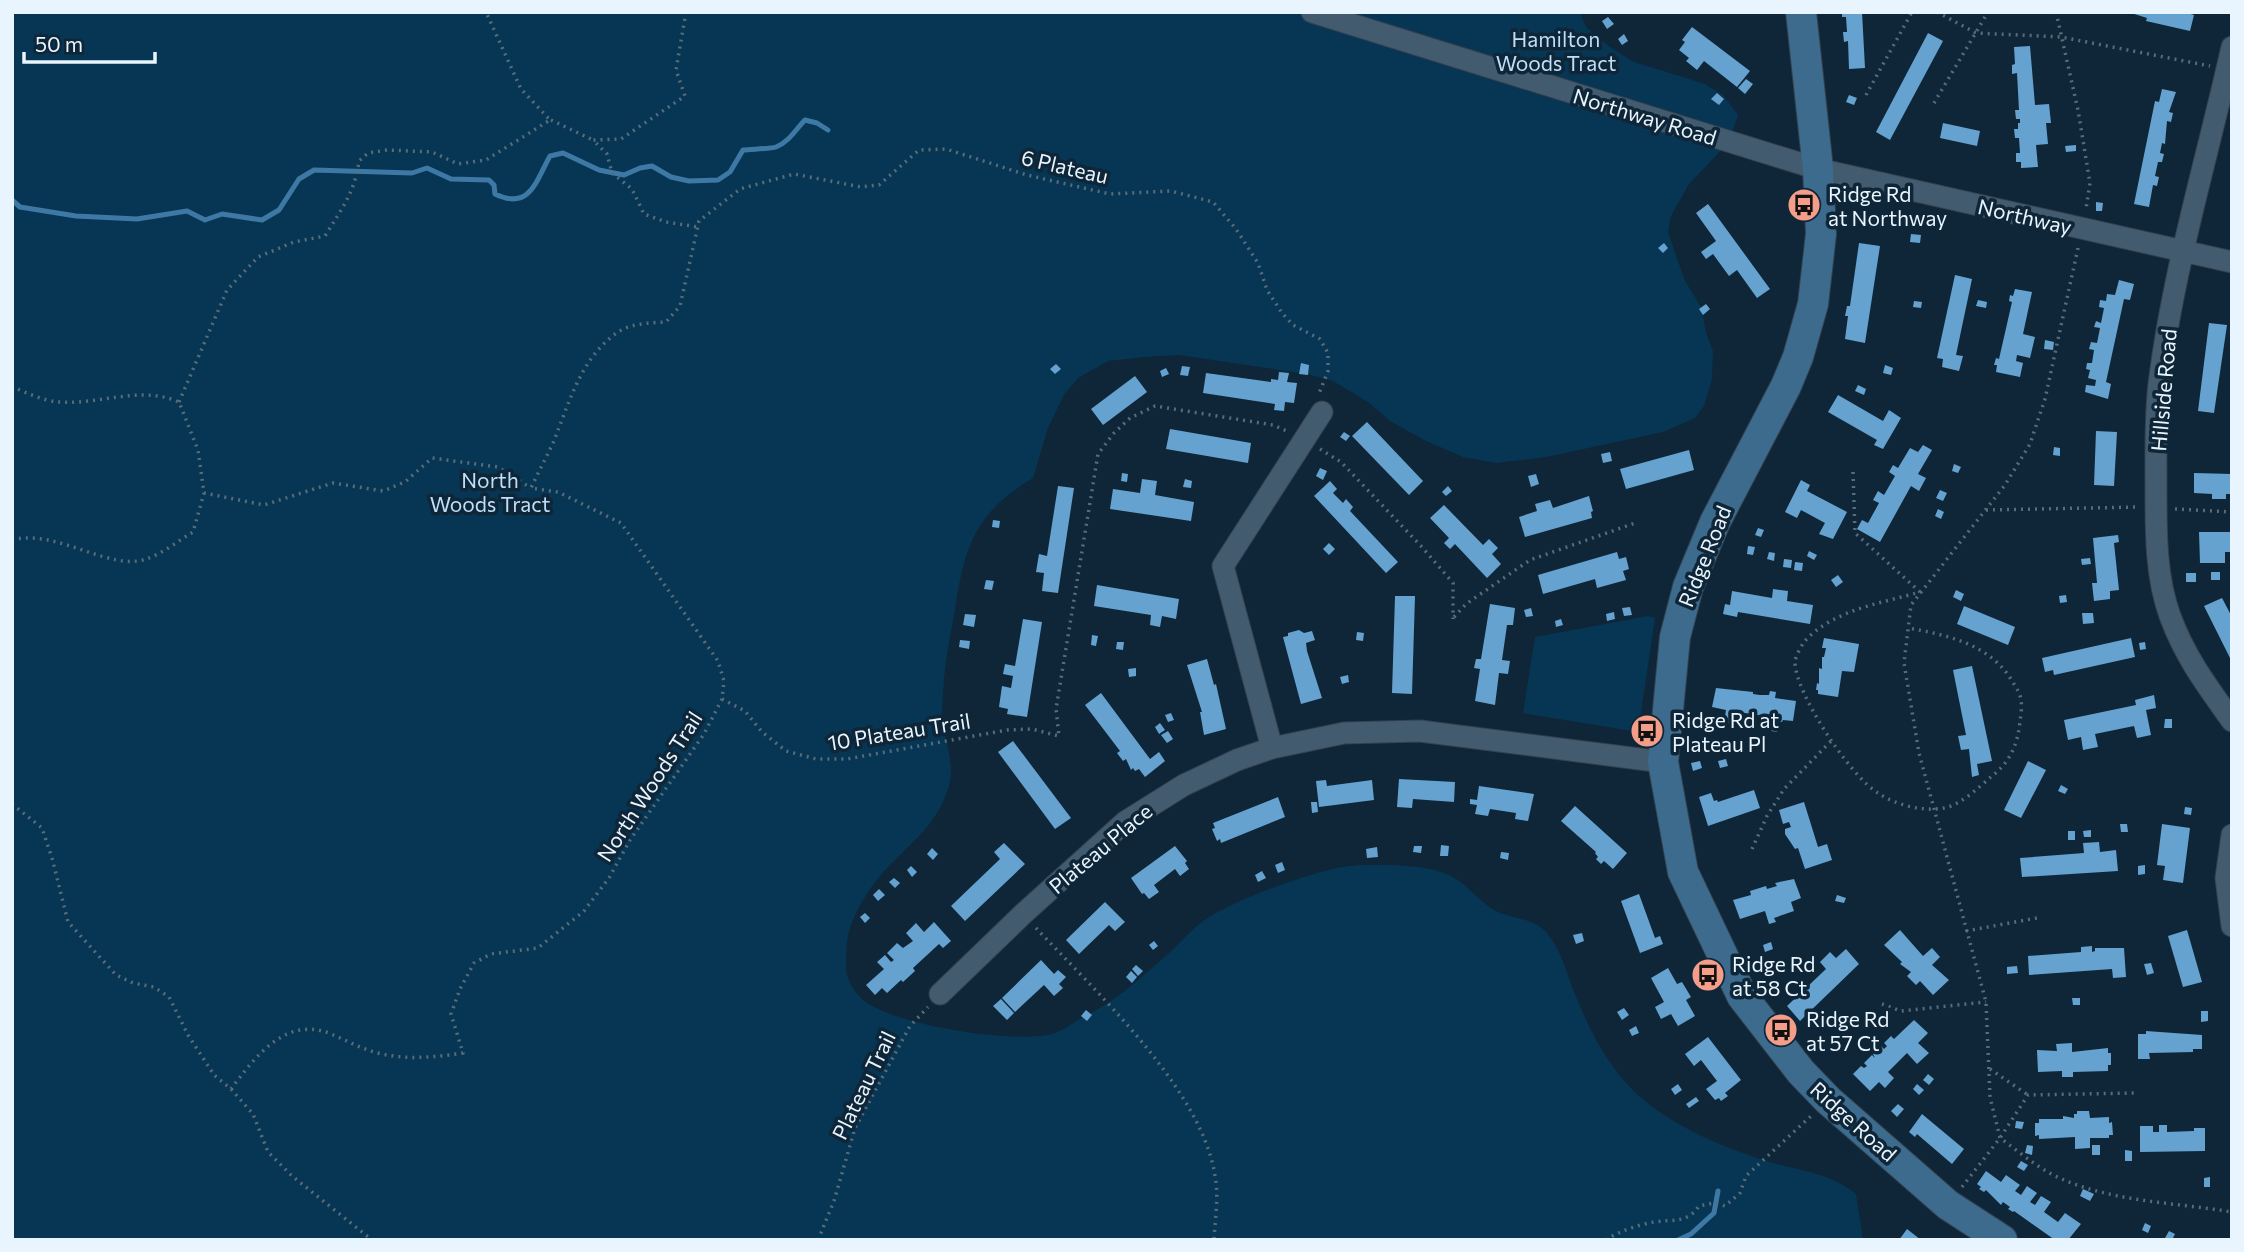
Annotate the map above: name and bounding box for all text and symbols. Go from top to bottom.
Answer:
scale bar [24,21,156,65]
park label: Hamilton Woods Tract [1496,26,1616,75]
text: 50 m [35,31,83,56]
street label: Northway Road [1570,82,1720,150]
street label: 6 Plateau [1019,144,1111,188]
place label: Ridge Rd at Northway [1828,181,1947,230]
bus stop icon: Ridge Rd at Northway [1785,186,1823,224]
street label: Northway [1976,193,2074,239]
street label: Hillside Road [2145,328,2181,452]
park label: North Woods Tract [430,467,550,516]
street label: Ridge Road [1672,502,1736,610]
street label: North Woods Trail [591,706,707,866]
street label: 10 Plateau Trail [826,707,972,755]
place label: Ridge Rd at Plateau Pl [1672,707,1779,756]
bus stop icon: Ridge Rd at Plateau Pl [1628,712,1666,750]
street label: Plateau Place [1043,798,1157,898]
place label: Ridge Rd at 58 Ct [1732,951,1815,1000]
bus stop icon: Ridge Rd at 58 Ct [1689,956,1727,994]
place label: Ridge Rd at 57 Ct [1806,1006,1889,1055]
bus stop icon: Ridge Rd at 57 Ct [1762,1011,1800,1049]
street label: Plateau Trail [826,1027,900,1143]
street label: Ridge Road [1806,1076,1902,1166]

